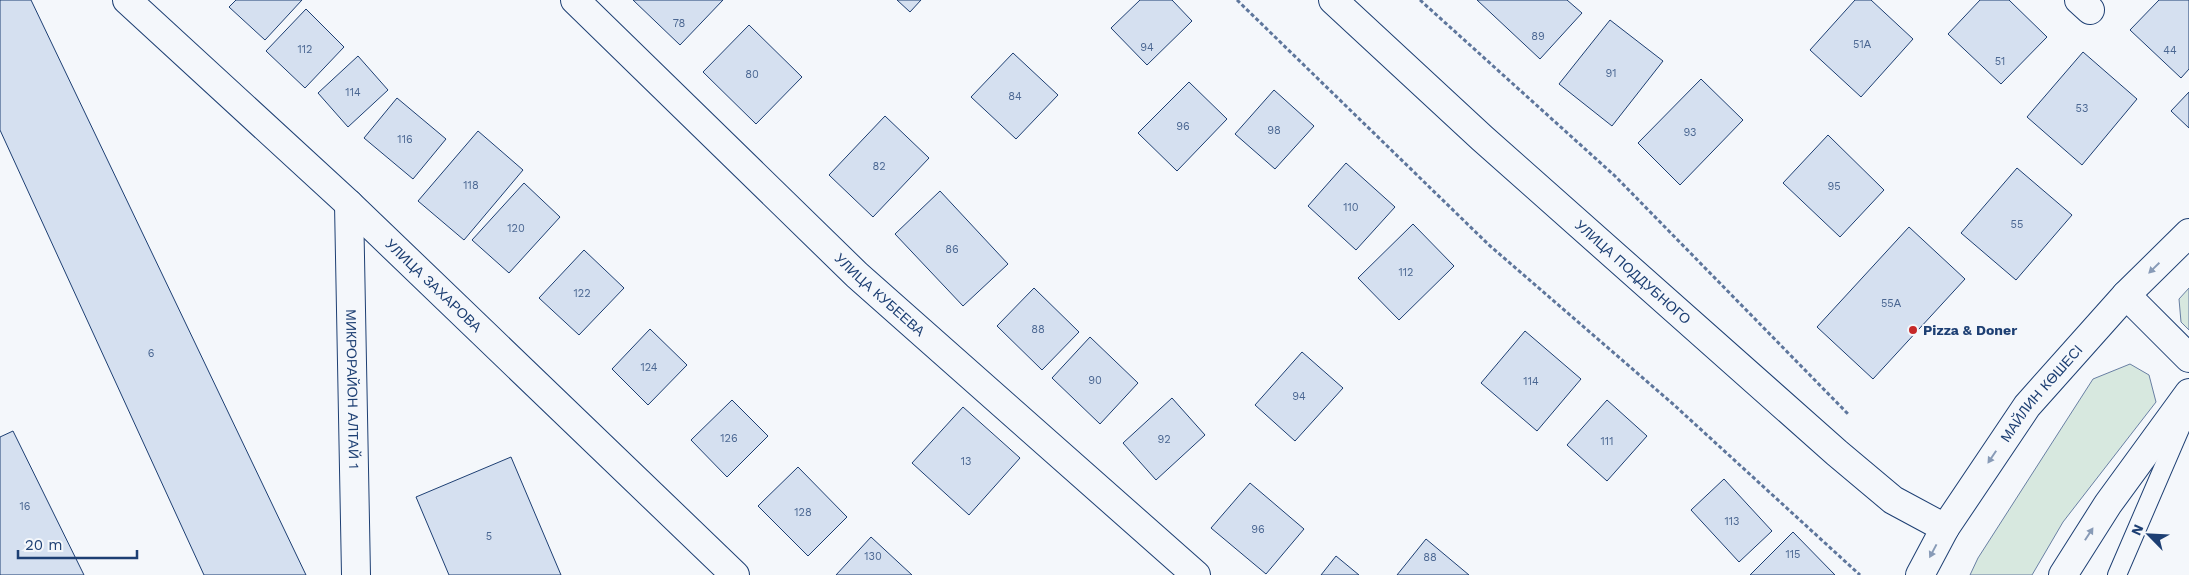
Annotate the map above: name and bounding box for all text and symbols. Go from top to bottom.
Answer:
house number: 78 [673,17,686,30]
house number: 89 [1531,30,1545,43]
house number: 51А [1853,38,1872,51]
house number: 94 [1140,41,1154,54]
house number: 112 [298,43,313,56]
house number: 44 [2163,44,2177,57]
house number: 51 [1995,55,2005,68]
house number: 91 [1605,67,1617,80]
house number: 80 [745,68,759,81]
house number: 114 [345,86,361,99]
house number: 84 [1008,90,1022,103]
house number: 53 [2076,102,2088,115]
house number: 96 [1176,120,1190,133]
house number: 98 [1267,124,1281,137]
house number: 93 [1684,126,1696,139]
house number: 116 [397,133,413,146]
house number: 82 [872,160,886,173]
house number: 118 [463,179,479,192]
house number: 95 [1827,180,1841,193]
house number: 110 [1343,201,1359,214]
street label: УЛИЦА ПОДДУБНОГО [1572,217,1694,327]
house number: 55 [2011,218,2023,231]
house number: 120 [507,222,525,235]
street label: УЛИЦА ЗАХАРОВА [382,236,485,336]
house number: 86 [945,243,959,256]
street label: УЛИЦА КУБЕЕВА [832,250,929,340]
one-way arrow [2148,261,2160,273]
house number: 112 [1399,266,1414,279]
house number: 122 [573,287,591,300]
house number: 55А [1881,297,1902,310]
street label: МИКРОРАЙОН АЛТАЙ 1 [343,309,363,469]
place label: Pizza & Doner [1923,322,2017,338]
house number: 88 [1031,323,1045,336]
marker: Pizza & Doner [1907,324,1919,336]
street label: МАЙЛИН КӨШЕСІ [1997,342,2086,445]
house number: 6 [148,347,155,360]
house number: 124 [640,361,658,374]
house number: 90 [1088,374,1102,387]
house number: 114 [1523,375,1539,388]
house number: 94 [1292,390,1306,403]
house number: 126 [720,432,738,445]
house number: 92 [1157,433,1171,446]
house number: 111 [1601,435,1613,448]
one-way arrow [1988,451,1997,464]
house number: 13 [961,455,971,468]
house number: 16 [20,500,31,513]
house number: 128 [794,506,812,519]
north arrow [2124,510,2174,560]
house number: 113 [1725,515,1740,528]
text: N [2128,522,2147,538]
house number: 96 [1251,523,1265,536]
one-way arrow [2084,527,2094,541]
scale bar [18,528,136,560]
house number: 5 [486,530,492,543]
text: 20 m [25,536,63,554]
one-way arrow [1929,544,1937,559]
house number: 115 [1786,548,1800,561]
house number: 130 [864,550,882,563]
house number: 88 [1423,551,1437,564]

